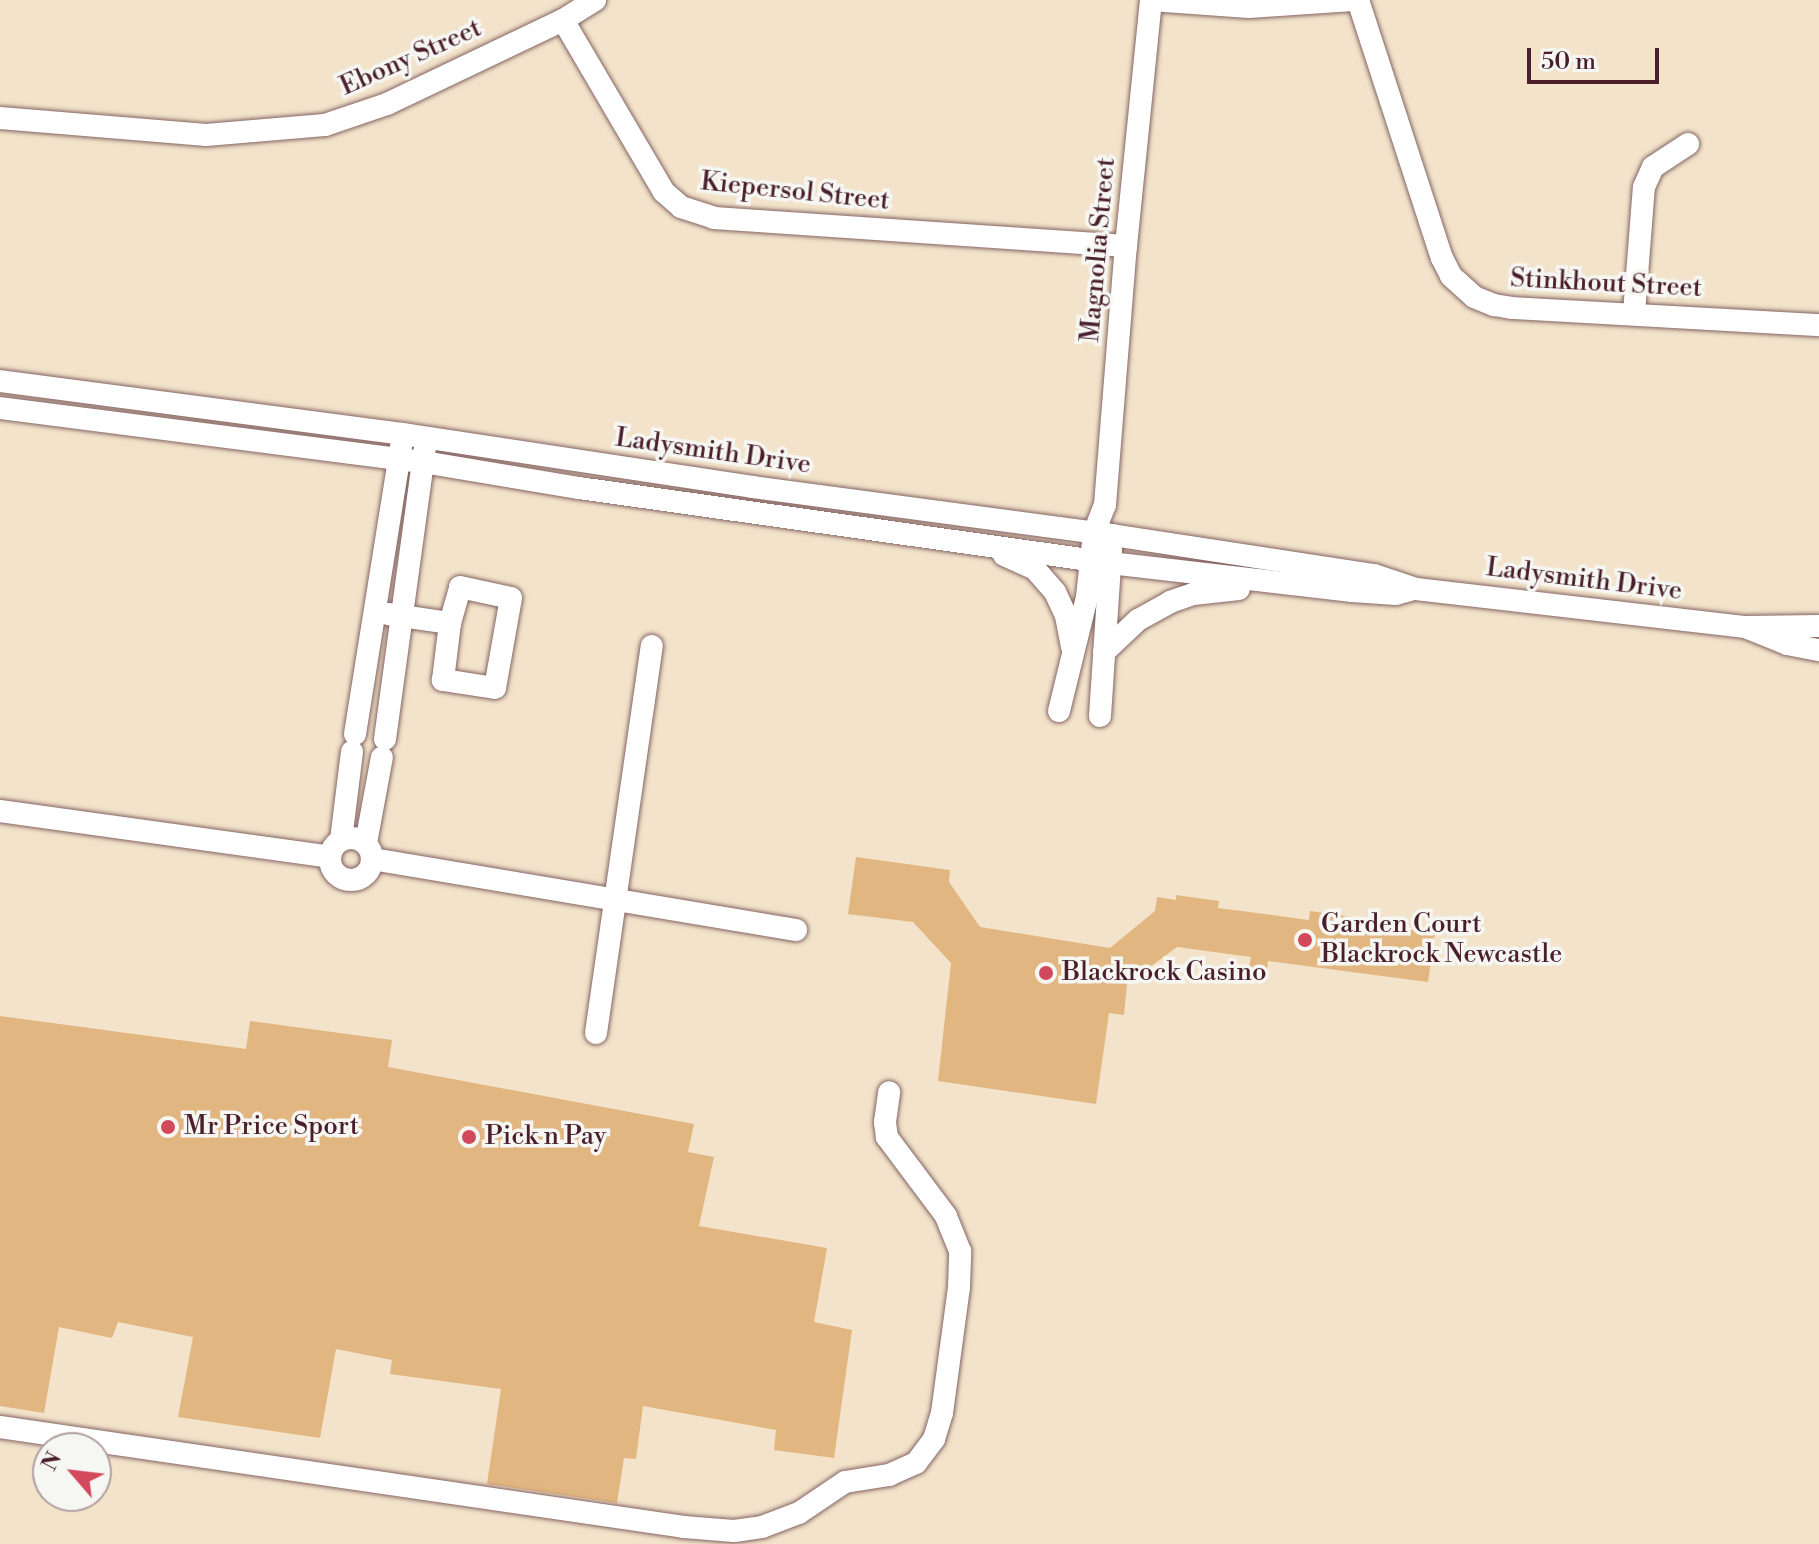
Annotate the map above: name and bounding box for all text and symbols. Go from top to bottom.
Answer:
street label: Ebony Street [336,13,486,103]
scale bar [1531,32,1663,82]
text: 50 m [1541,47,1596,77]
street label: Magnolia Street [1075,156,1123,344]
street label: Kiepersol Street [699,167,891,217]
street label: Stinkhout Street [1509,263,1703,305]
street label: Ladysmith Drive [613,423,813,481]
street label: Ladysmith Drive [1484,553,1684,607]
place label: Garden Court Blackrock Newcastle [1321,909,1562,970]
marker: Garden Court Blackrock Newcastle [1296,931,1314,949]
place label: Blackrock Casino [1062,957,1267,989]
marker: Blackrock Casino [1037,964,1055,982]
place label: Mr Price Sport [184,1111,359,1143]
marker: Mr Price Sport [159,1118,177,1136]
place label: Pick n Pay [485,1121,606,1153]
marker: Pick n Pay [460,1128,478,1146]
north arrow [32,1432,112,1512]
text: N [36,1447,68,1475]

